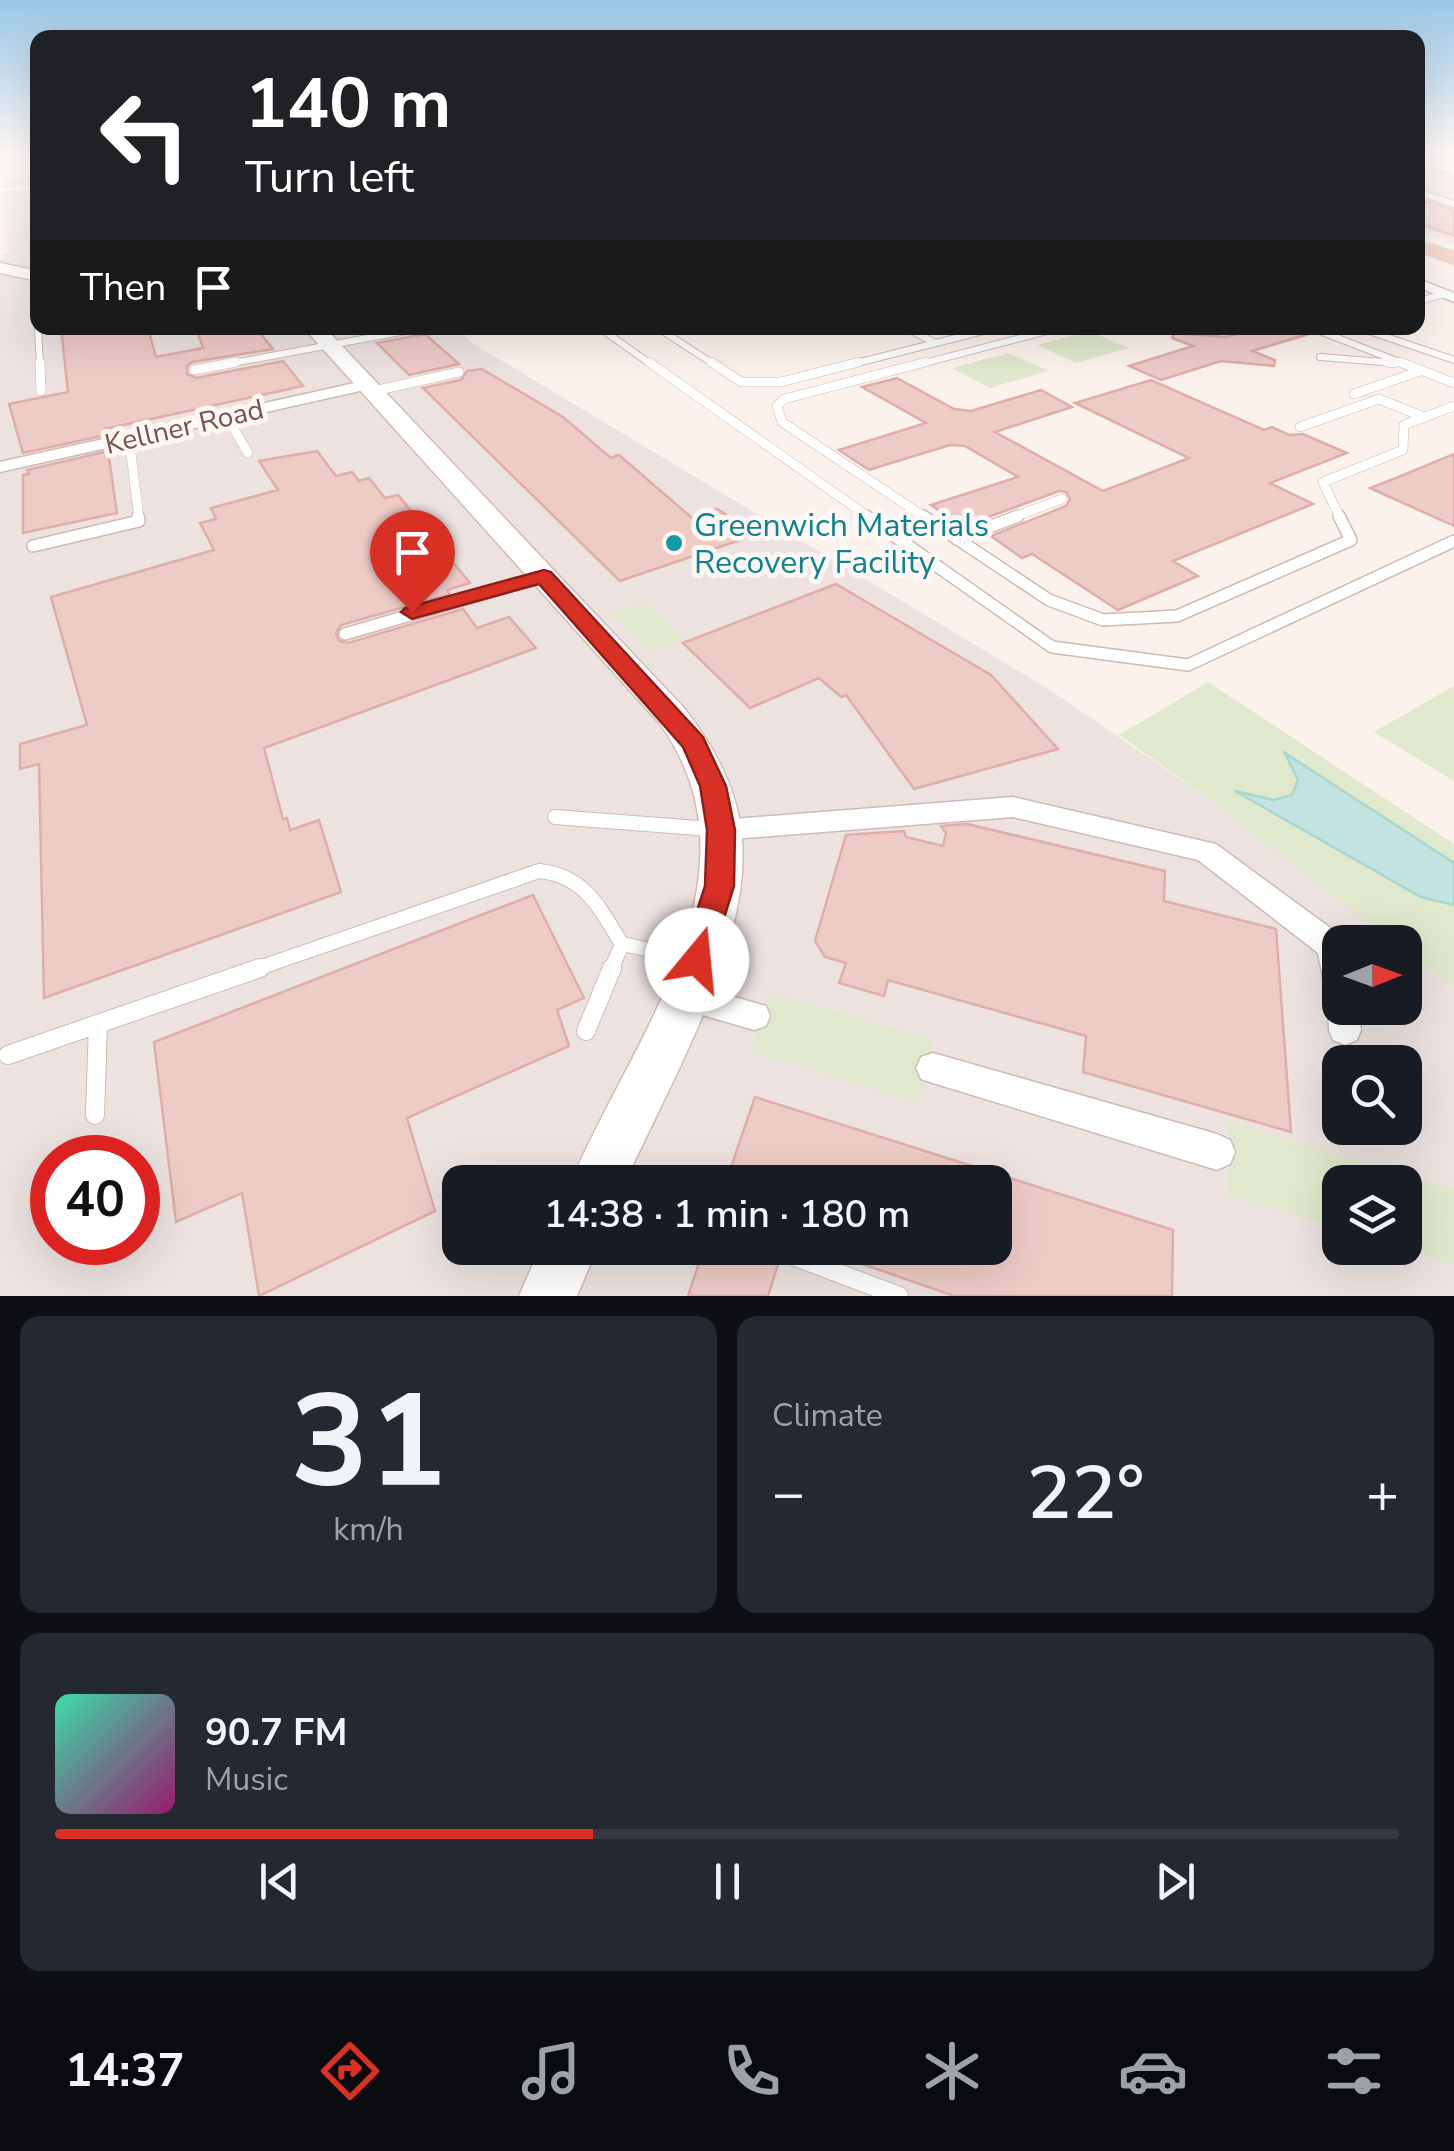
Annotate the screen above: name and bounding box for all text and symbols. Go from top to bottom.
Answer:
text: 140 m [245,56,451,152]
icon: left [80,70,210,200]
text: Turn left [245,147,414,208]
icon: arrive [186,260,241,315]
text: Then [80,262,166,313]
street label: Kellner Road [101,390,267,464]
place label: Greenwich Materials Recovery Facility [694,504,989,584]
pin [370,510,455,613]
icon: arrive [385,525,440,580]
marker: Greenwich Materials Recovery Facility [663,532,685,554]
position arrow [645,908,749,1012]
north arrow [1322,925,1422,1025]
map controls [1322,925,1422,1265]
button: search [1322,1045,1422,1145]
speed limit sign: 40 [30,1135,160,1265]
button: layers [1322,1165,1422,1265]
text: 14:38 · 1 min · 180 m [544,1189,910,1240]
text: 31 [290,1354,447,1531]
text: Climate [772,1394,883,1437]
text: 22° [1026,1442,1145,1544]
text: − [772,1456,805,1531]
text: + [1366,1456,1399,1531]
text: km/h [333,1508,404,1551]
text: 90.7 FM [205,1707,347,1758]
text: Music [205,1758,288,1801]
icon: previous [252,1854,307,1909]
icon: pause [700,1854,755,1909]
icon: next [1148,1854,1203,1909]
icon: directions [315,2036,385,2106]
icon: music [516,2036,586,2106]
icon: phone [717,2036,787,2106]
icon: climate [917,2036,987,2106]
icon: car [1118,2036,1188,2106]
icon: filters [1319,2036,1389,2106]
text: 14:37 [65,2041,185,2102]

